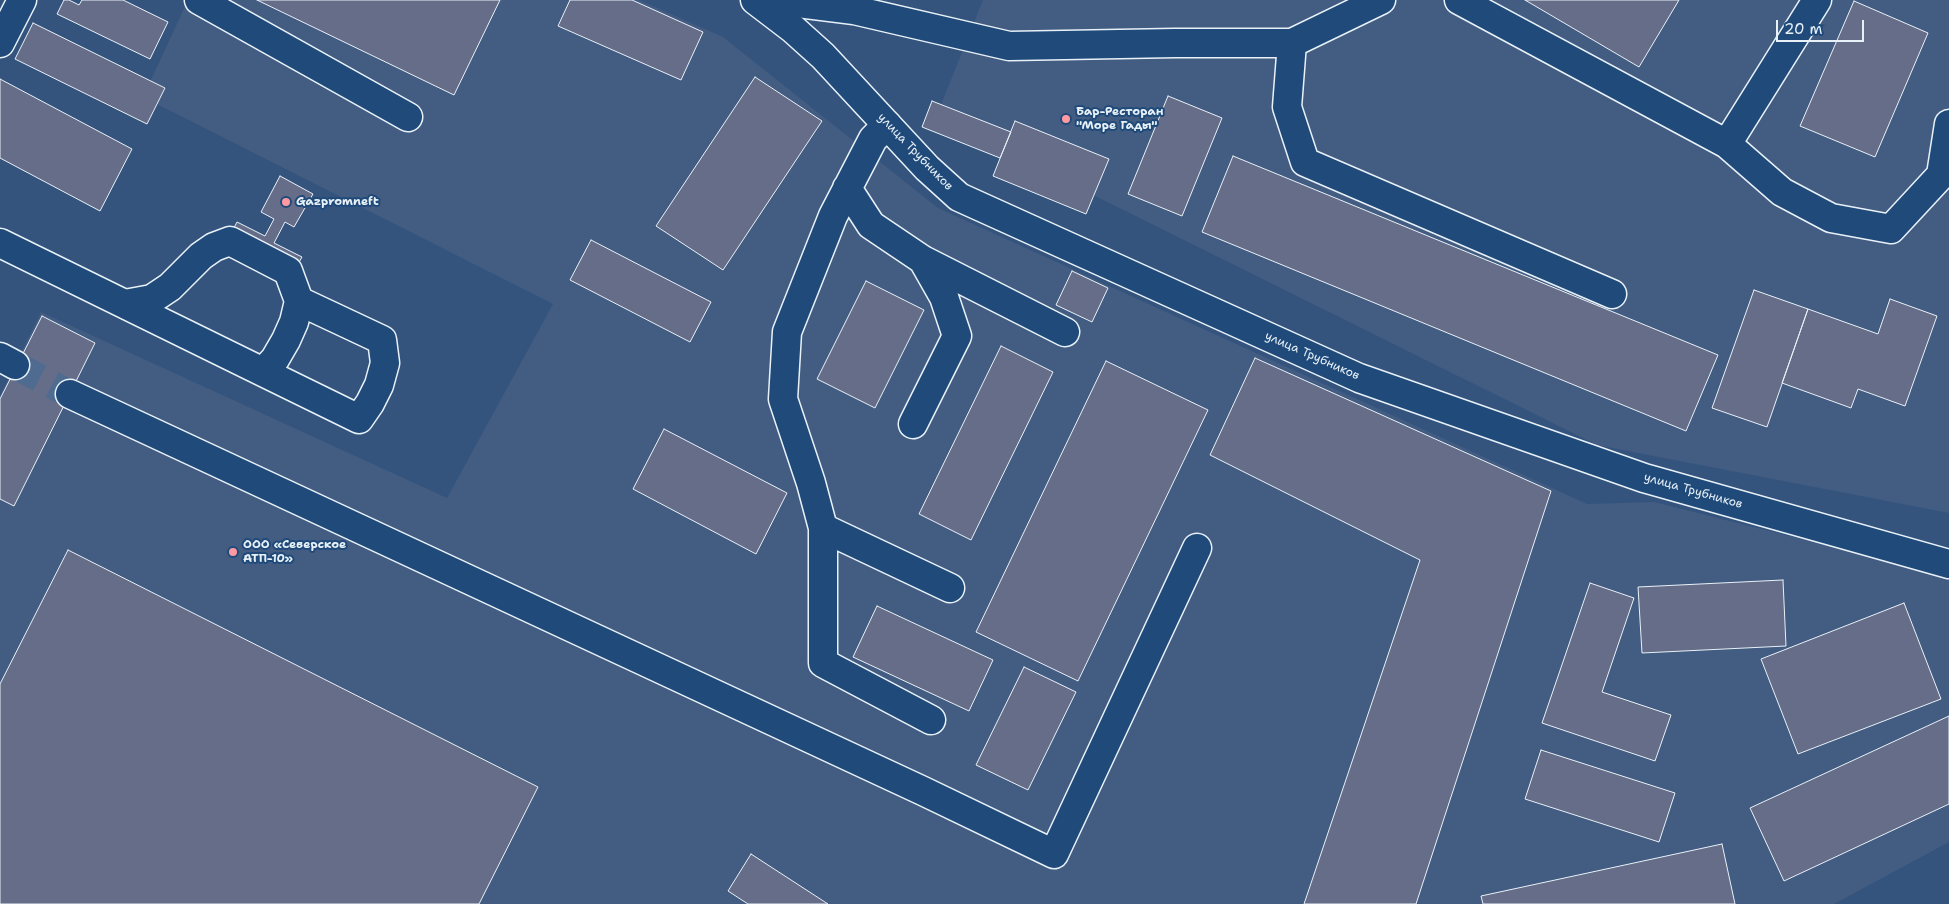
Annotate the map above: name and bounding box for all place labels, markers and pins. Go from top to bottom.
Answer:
place label: Бар-Ресторан "Море Гады" [1076,105,1163,133]
marker: Бар-Ресторан "Море Гады" [1060,113,1072,125]
place label: Gazpromneft [296,195,379,209]
marker: Gazpromneft [280,196,292,208]
place label: ООО «Северское АТП-10» [243,538,346,566]
marker: ООО «Северское АТП-10» [227,546,239,558]

